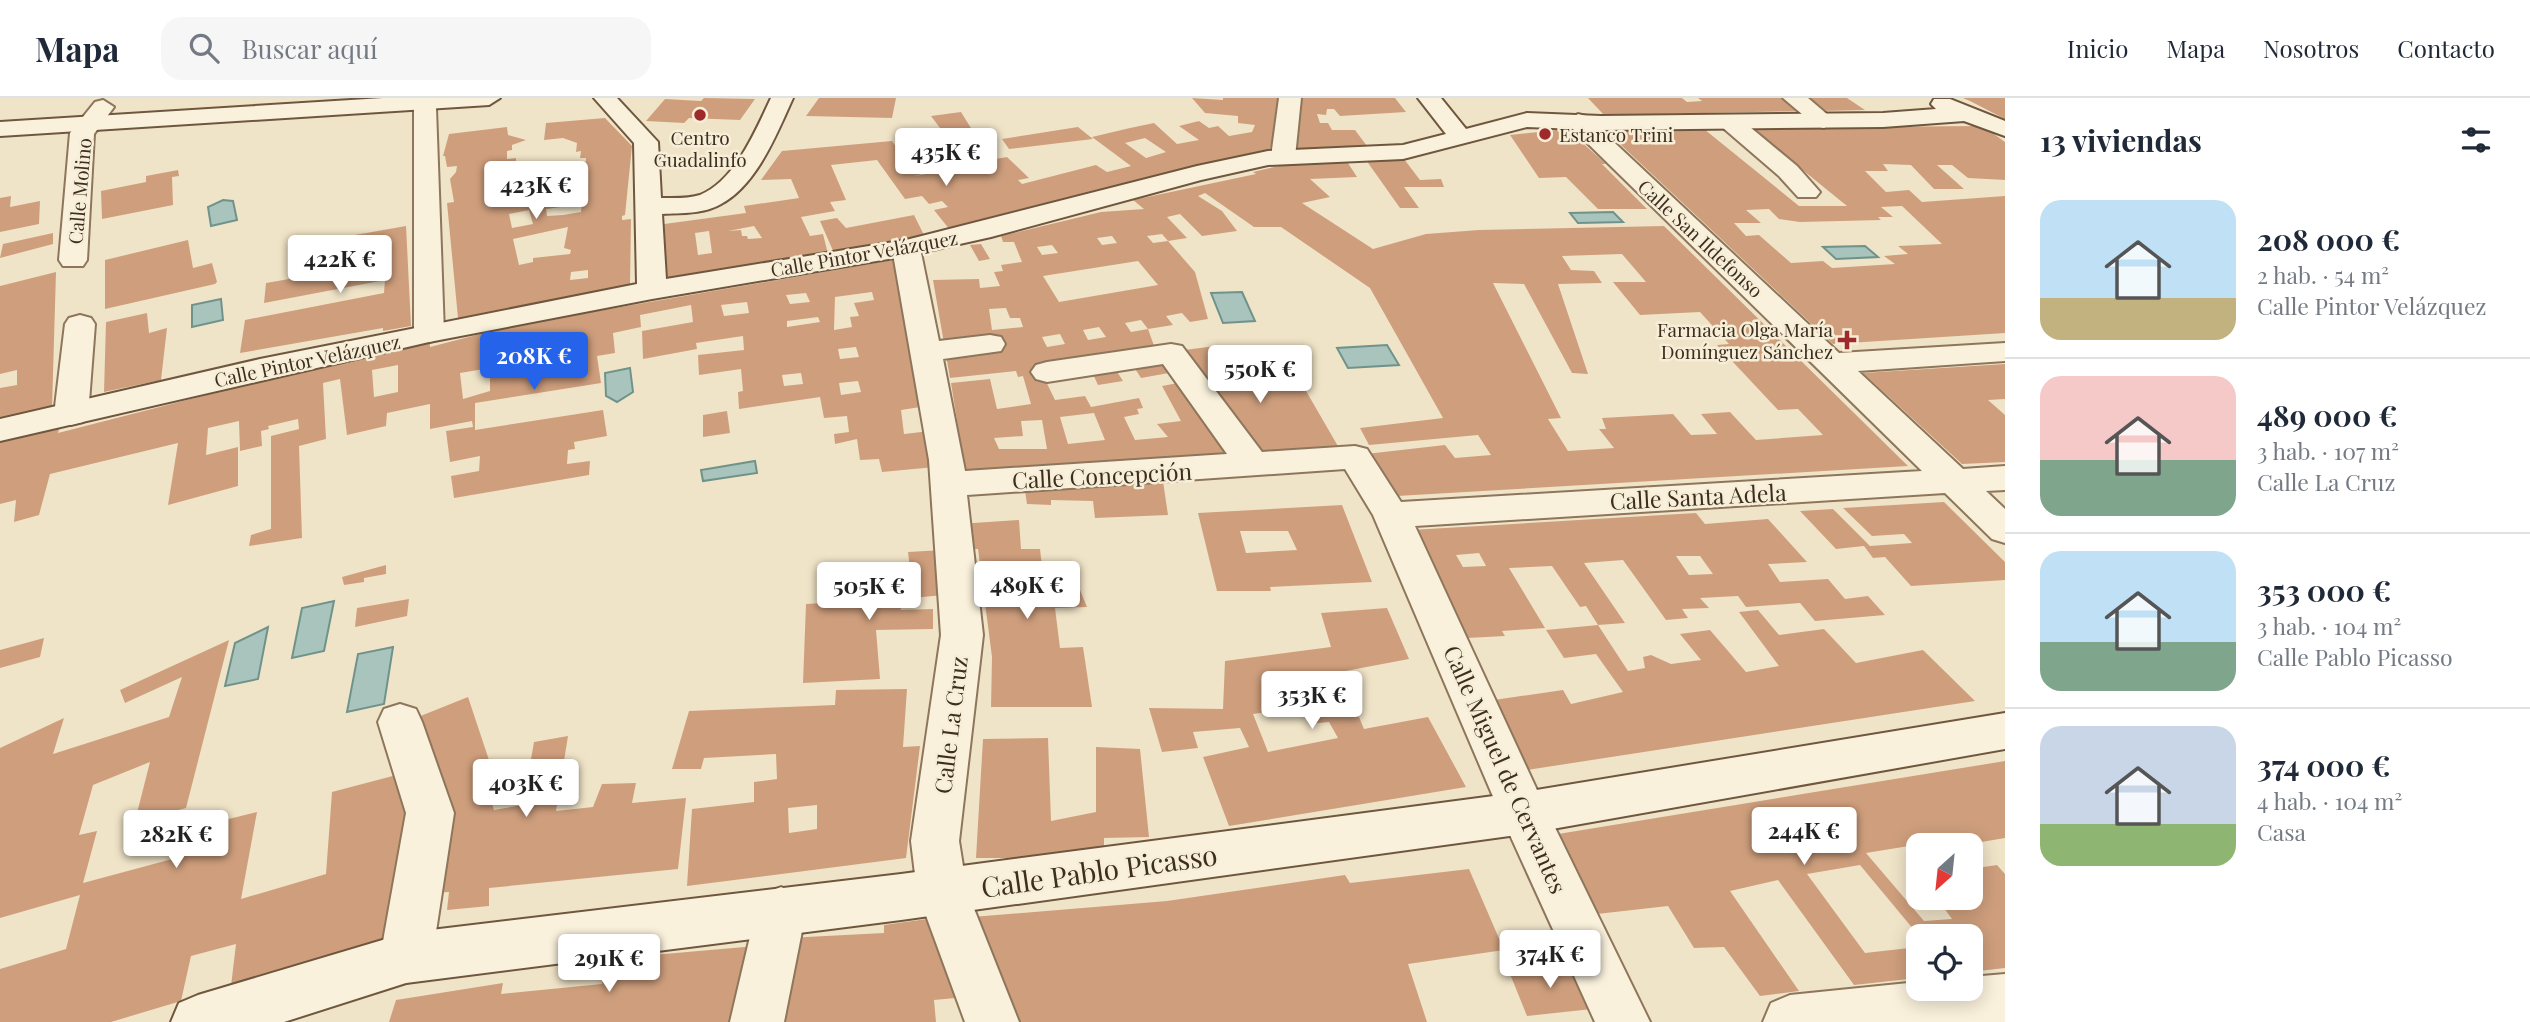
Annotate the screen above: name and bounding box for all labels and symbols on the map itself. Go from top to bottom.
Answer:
marker: Centro Guadalinfo [692,107,708,123]
place label: Estanco Trini [1559,121,1674,147]
place label: Centro Guadalinfo [653,124,747,172]
marker: Estanco Trini [1537,126,1553,142]
pin: 435K € [889,129,1003,188]
street label: Calle Molino [61,137,97,245]
pin: 423K € [479,162,593,221]
street label: Calle San Ildefonso [1633,173,1769,303]
street label: Calle Pintor Velázquez [768,224,960,282]
pin: 422K € [283,236,397,295]
place label: Farmacia Olga María Domínguez Sánchez [1657,316,1834,364]
street label: Calle Pintor Velázquez [212,328,402,392]
pin: 208K € [477,332,591,392]
marker: Farmacia Olga María Domínguez Sánchez [1839,332,1855,348]
pin: 550K € [1203,345,1317,405]
street label: Calle Concepción [1011,455,1193,495]
street label: Calle Santa Adela [1609,476,1788,516]
pin: 489K € [970,561,1084,621]
pin: 505K € [812,562,926,622]
street label: Calle Miguel de Cervantes [1437,640,1575,898]
street label: Calle La Cruz [926,654,974,796]
pin: 353K € [1255,672,1369,731]
pin: 403K € [469,760,583,819]
pin: 244K € [1747,808,1861,867]
pin: 282K € [119,810,233,870]
north arrow [1906,833,1983,910]
street label: Calle Pablo Picasso [978,835,1220,905]
pin: 374K € [1493,930,1607,990]
pin: 291K € [552,934,666,994]

